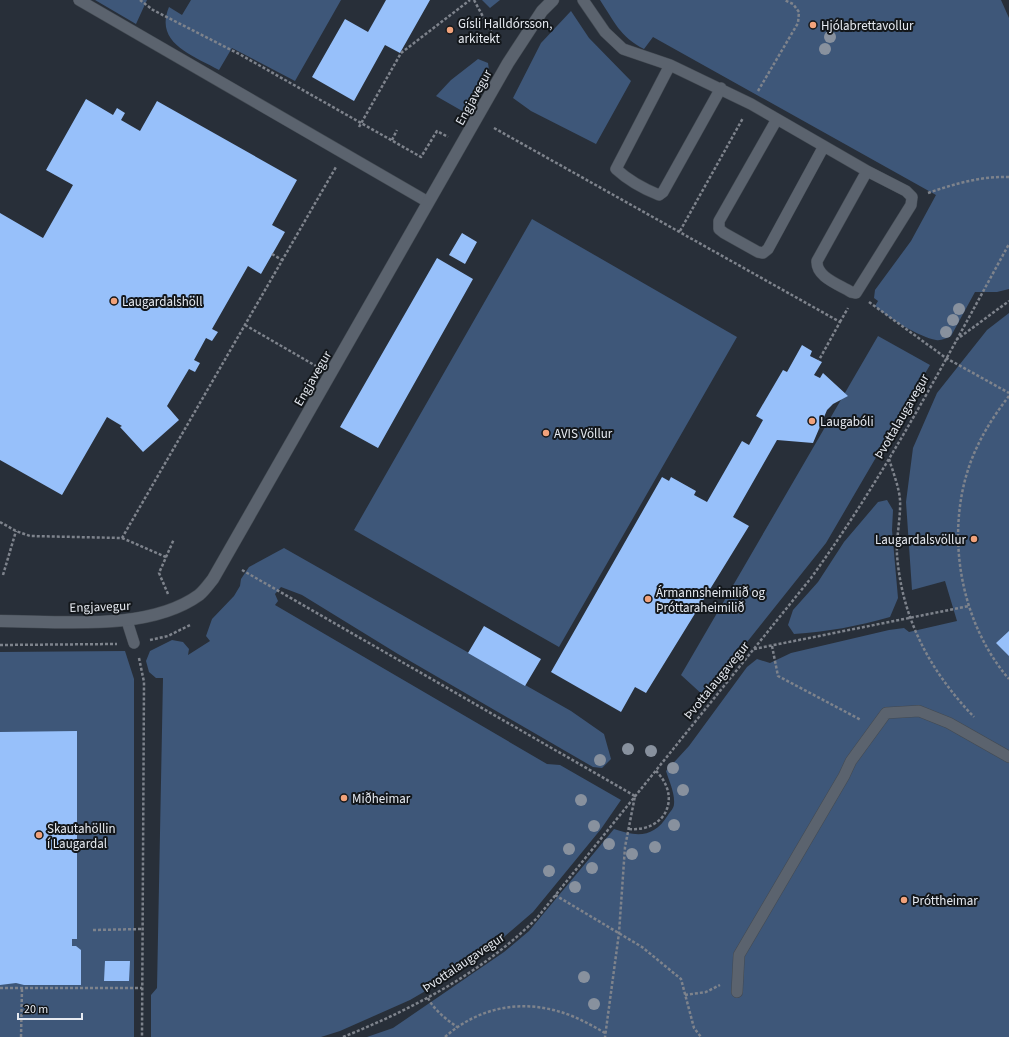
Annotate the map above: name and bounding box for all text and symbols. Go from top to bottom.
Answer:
place label: Gísli Halldórsson, arkitekt [458,15,552,48]
place label: Hjólabrettavollur [821,17,914,35]
marker: Hjólabrettavollur [808,20,818,30]
marker: Gísli Halldórsson, arkitekt [445,25,455,35]
street label: Engjavegur [451,66,497,129]
place label: Laugardalshöll [122,293,203,311]
marker: Laugardalshöll [109,296,119,306]
street label: Engjavegur [290,347,336,410]
street label: Þvottalaugavegur [870,370,934,462]
place label: Laugabóli [820,413,874,431]
marker: Laugabóli [807,416,817,426]
place label: AVIS Völlur [554,425,613,443]
marker: AVIS Völlur [541,428,551,438]
place label: Laugardalsvöllur [875,531,966,549]
marker: Laugardalsvöllur [969,534,979,544]
place label: Ármannsheimilið og Þróttaraheimilið [656,584,766,617]
marker: Ármannsheimilið og Þróttaraheimilið [643,594,653,604]
street label: Engjavegur [69,597,131,617]
street label: Þvottalaugavegur [680,637,754,723]
place label: Miðheimar [352,790,411,808]
marker: Miðheimar [339,793,349,803]
place label: Skautahöllin í Laugardal [47,820,116,853]
marker: Skautahöllin í Laugardal [34,830,44,840]
place label: Þróttheimar [912,892,978,910]
marker: Þróttheimar [899,895,909,905]
street label: Þvottalaugavegur [419,928,509,997]
scale bar [18,995,82,1021]
text: 20 m [24,1001,48,1018]

